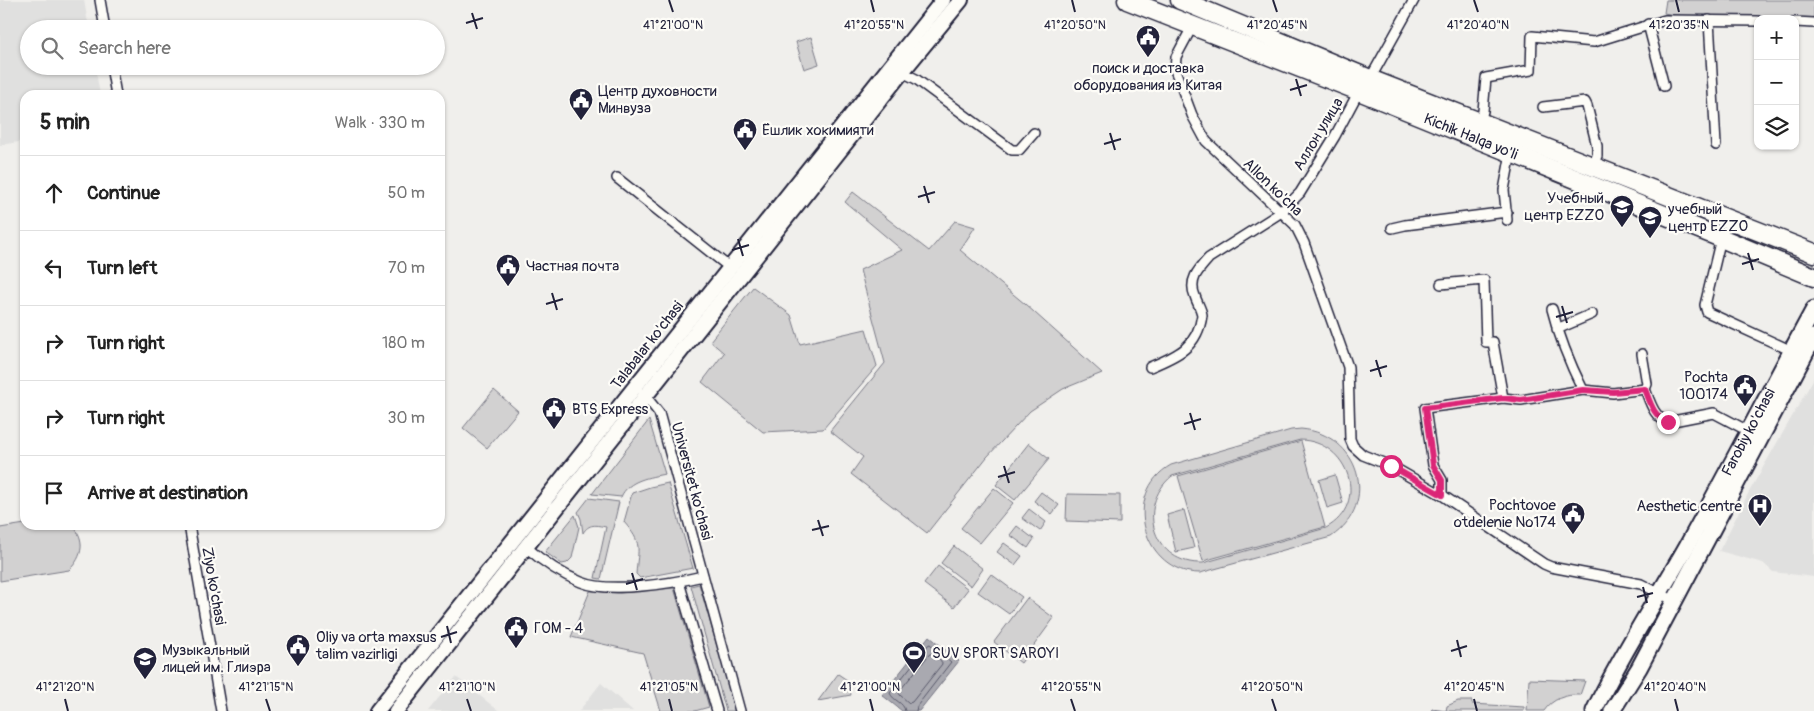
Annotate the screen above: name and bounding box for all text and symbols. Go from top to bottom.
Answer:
map controls [1754,15,1799,150]
button: + [1754,15,1799,60]
text: 41°21'00"N [643,18,703,33]
text: 41°20'55"N [844,18,904,33]
text: 41°20'50"N [1044,18,1106,33]
text: 41°20'45"N [1247,18,1307,33]
text: 41°20'40"N [1447,18,1509,33]
text: 41°20'35"N [1649,18,1709,33]
search box [20,20,445,75]
public building icon: поиск и доставка оборудования из Китая [1135,24,1161,58]
icon: search [38,34,66,62]
text: Search here [78,36,171,60]
place label: поиск и доставка оборудования из Китая [1074,59,1222,95]
button: − [1754,60,1799,105]
place label: Центр духовности Минвуза [598,82,717,118]
public building icon: Центр духовности Минвуза [568,87,594,121]
street label: Аллон улица [1289,94,1348,174]
button: layers [1754,105,1799,150]
text: 5 min [40,109,90,136]
street label: Kichik Halqa yo'li [1421,109,1521,165]
text: Walk · 330 m [335,113,425,133]
public building icon: Ёшлик хокимияти [732,117,758,151]
place label: Ёшлик хокимияти [762,121,874,140]
street label: Allon ko'cha [1239,154,1306,220]
icon: ahead [40,179,68,207]
text: Continue [87,181,160,205]
text: 50 m [388,183,425,203]
place label: Учебный центр EZZO [1524,189,1604,225]
school or university icon: Учебный центр EZZO [1609,194,1635,228]
place label: учебный центр ЕZZO [1667,200,1748,236]
school or university icon: учебный центр ЕZZO [1637,205,1663,239]
public building icon: Частная почта [495,253,521,287]
icon: left [40,254,68,282]
text: Turn left [87,256,157,280]
place label: Частная почта [526,257,619,276]
text: 70 m [388,258,425,278]
street label: Talabalar ko'chasi [607,297,688,393]
icon: right [40,329,68,357]
text: Turn right [87,331,165,355]
text: 180 m [382,333,425,353]
place label: Pochta 100174 [1679,368,1728,404]
public building icon: Pochta 100174 [1732,373,1758,407]
street label: Farobiy ko'chasi [1718,385,1780,479]
public building icon: BTS Express [541,396,567,430]
place label: BTS Express [572,400,649,419]
icon: right [40,404,68,432]
text: Turn right [87,406,165,430]
text: 30 m [387,408,425,428]
route end [1657,411,1680,434]
street label: Universitet ko'chasi [667,420,716,543]
route start [1380,455,1403,478]
icon: arrive [40,479,68,507]
text: Arrive at destination [87,481,248,505]
hospital icon: Aesthetic centre [1747,493,1773,527]
place label: Pochtovoe otdelenie №174 [1454,496,1557,532]
place label: Aesthetic centre [1637,497,1743,516]
public building icon: Pochtovoe otdelenie №174 [1560,501,1586,535]
street label: Ziyo ko'chasi [197,546,230,627]
public building icon: ГОМ - 4 [503,615,529,649]
place label: ГОМ - 4 [534,619,583,638]
place label: Oliy va orta maxsus talim vazirligi [315,628,437,664]
public building icon: Oliy va orta maxsus talim vazirligi [285,633,311,667]
sports icon: SUV SPORT SAROYI [901,640,927,674]
place label: Музыкальный лицей им. Глиэра [162,641,271,677]
place label: SUV SPORT SAROYI [932,644,1059,663]
school or university icon: Музыкальный лицей им. Глиэра [132,646,158,680]
text: 41°21'20"N [36,680,94,695]
text: 41°21'15"N [239,680,293,695]
text: 41°21'10"N [439,680,495,695]
text: 41°21'05"N [640,680,698,695]
text: 41°21'00"N [840,680,900,695]
text: 41°20'55"N [1041,680,1101,695]
text: 41°20'50"N [1241,680,1303,695]
text: 41°20'45"N [1444,680,1504,695]
text: 41°20'40"N [1644,680,1706,695]

